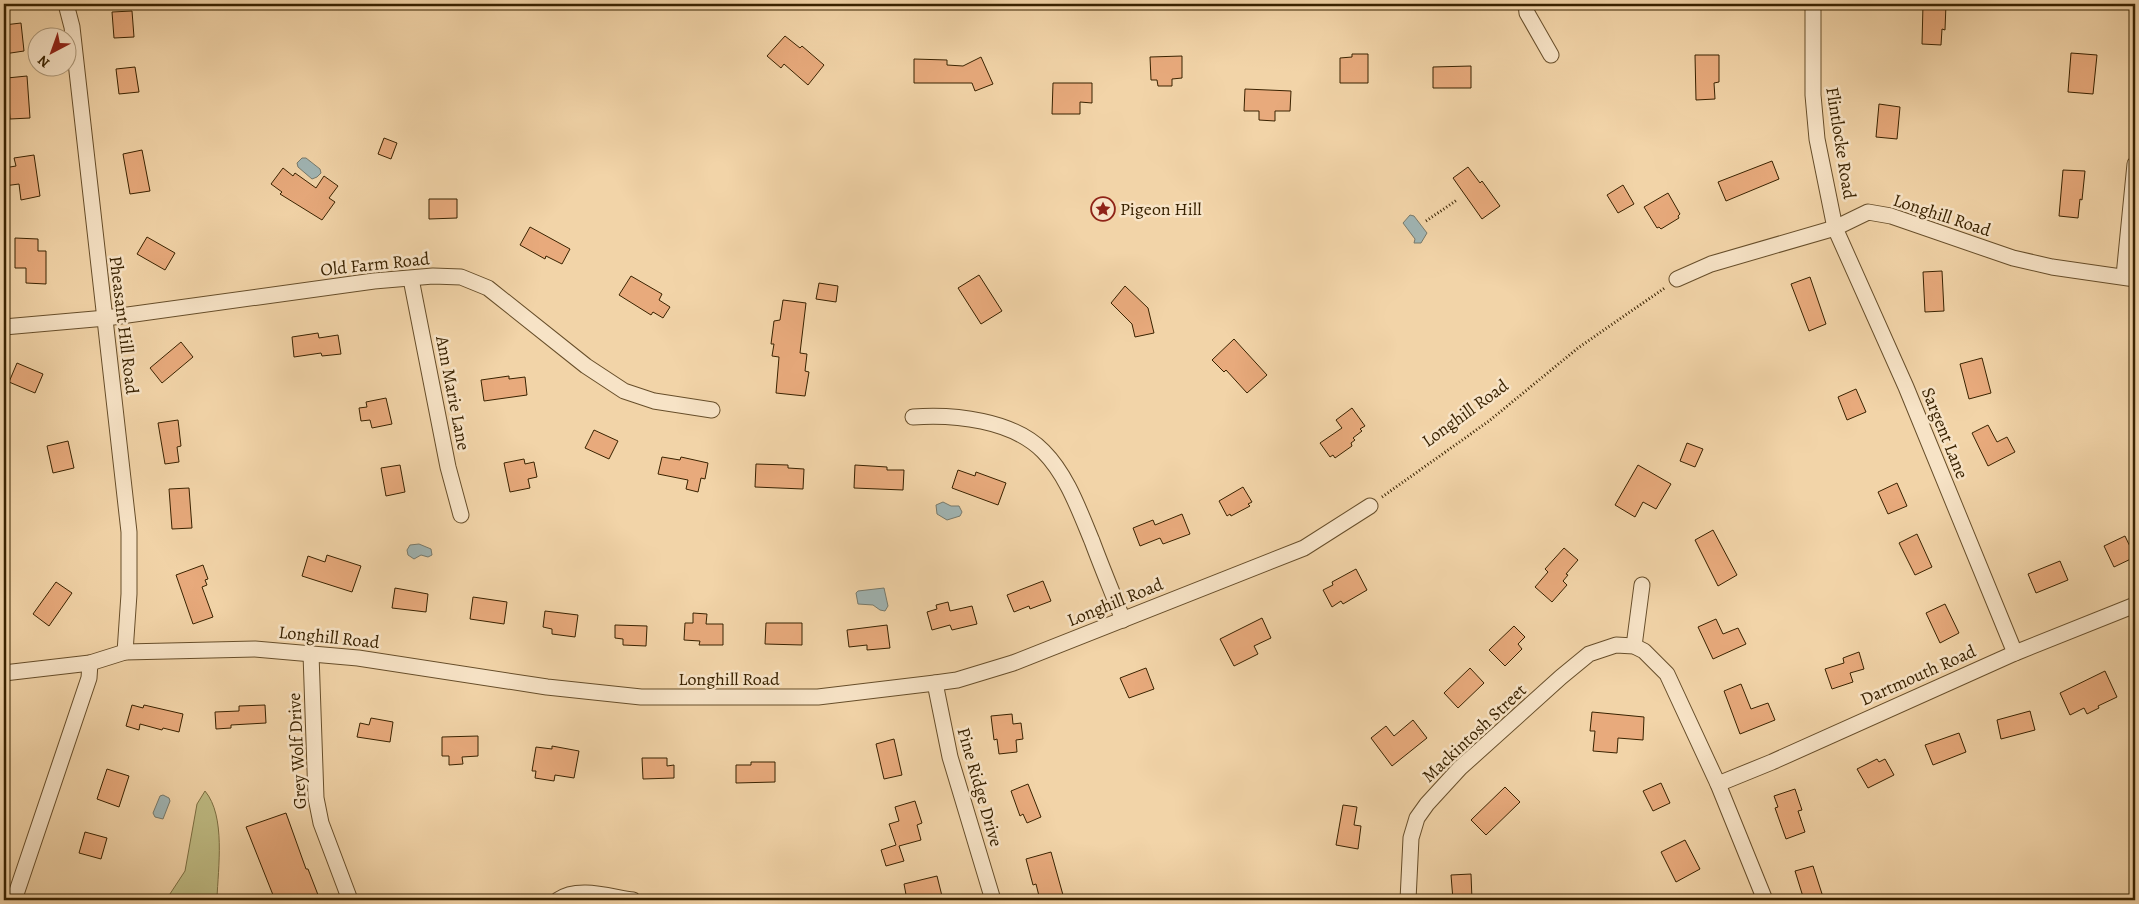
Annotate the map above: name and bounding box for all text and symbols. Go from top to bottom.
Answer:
north arrow [28,28,78,78]
text: N [34,51,54,72]
street label: Flintlocke Road [1820,85,1862,201]
street label: Longhill Road [1890,188,1994,242]
place icon: Pigeon Hill [1090,196,1116,222]
place label: Pigeon Hill [1120,197,1202,221]
street label: Old Farm Road [319,246,431,282]
street label: Pheasant Hill Road [104,254,144,396]
street label: Ann Marie Lane [430,333,476,452]
street label: Longhill Road [1417,373,1513,453]
street label: Sargent Lane [1916,384,1974,482]
street label: Longhill Road [1063,572,1167,632]
street label: Longhill Road [277,620,381,654]
street label: Dartmouth Road [1856,639,1980,711]
street label: Longhill Road [678,667,780,691]
street label: Mackintosh Street [1417,678,1531,788]
street label: Grey Wolf Drive [282,692,312,810]
street label: Pine Ridge Drive [952,725,1008,849]

